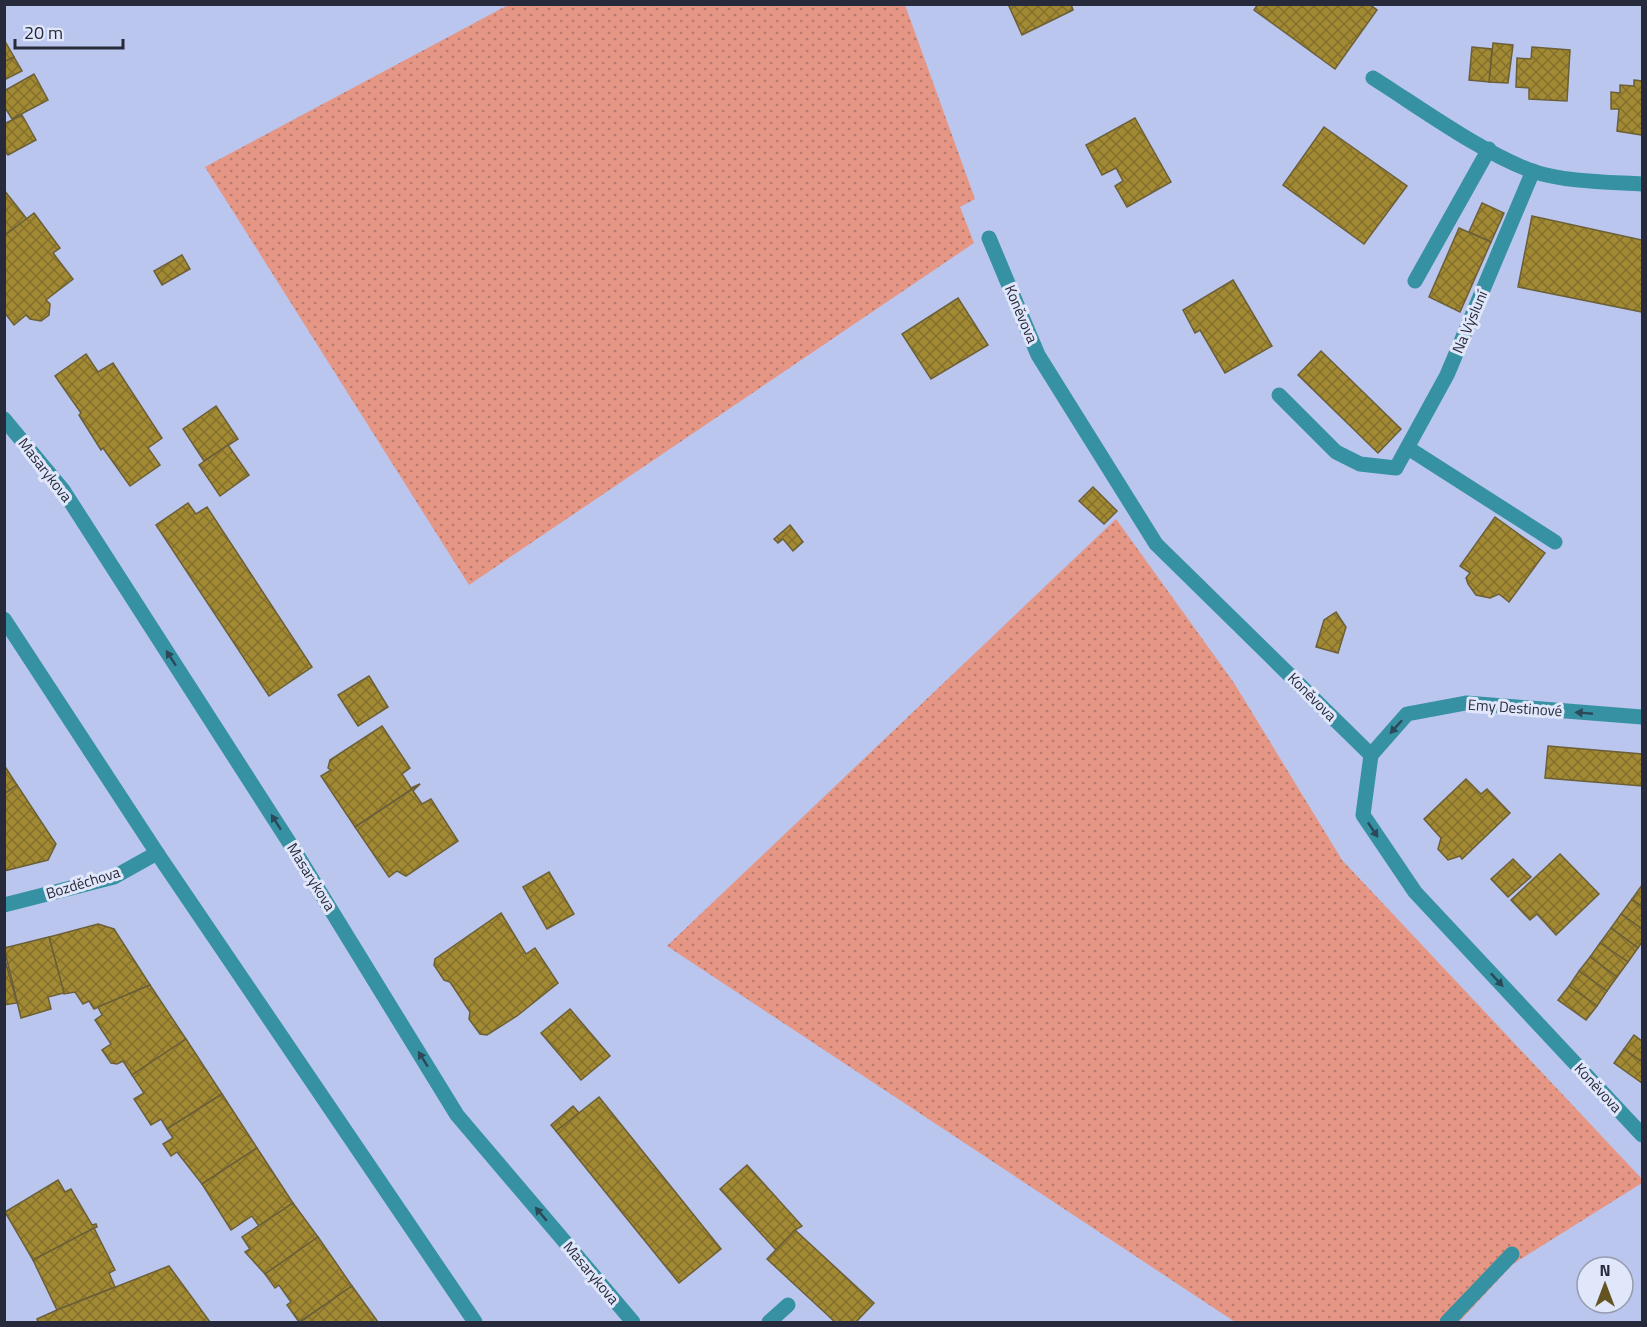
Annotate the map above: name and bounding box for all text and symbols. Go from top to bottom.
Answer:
scale bar [15,12,123,50]
text: 20 m [24,19,63,46]
street label: Koněvova [999,281,1044,347]
street label: Na Výsluní [1446,285,1494,357]
street label: Masarykova [13,432,78,507]
one-way arrow [166,650,177,666]
street label: Koněvova [1283,667,1342,727]
street label: Emy Destinové [1467,693,1563,722]
one-way arrow [1575,708,1594,717]
one-way arrow [1389,719,1403,734]
one-way arrow [271,814,282,830]
one-way arrow [1368,822,1379,839]
street label: Masarykova [281,838,342,916]
street label: Bozděchova [43,860,123,905]
one-way arrow [1490,973,1504,988]
one-way arrow [417,1051,428,1067]
street label: Koněvova [1569,1057,1628,1118]
one-way arrow [535,1207,548,1222]
street label: Masarykova [558,1236,625,1310]
north arrow [1575,1255,1635,1315]
text: N [1599,1258,1611,1282]

